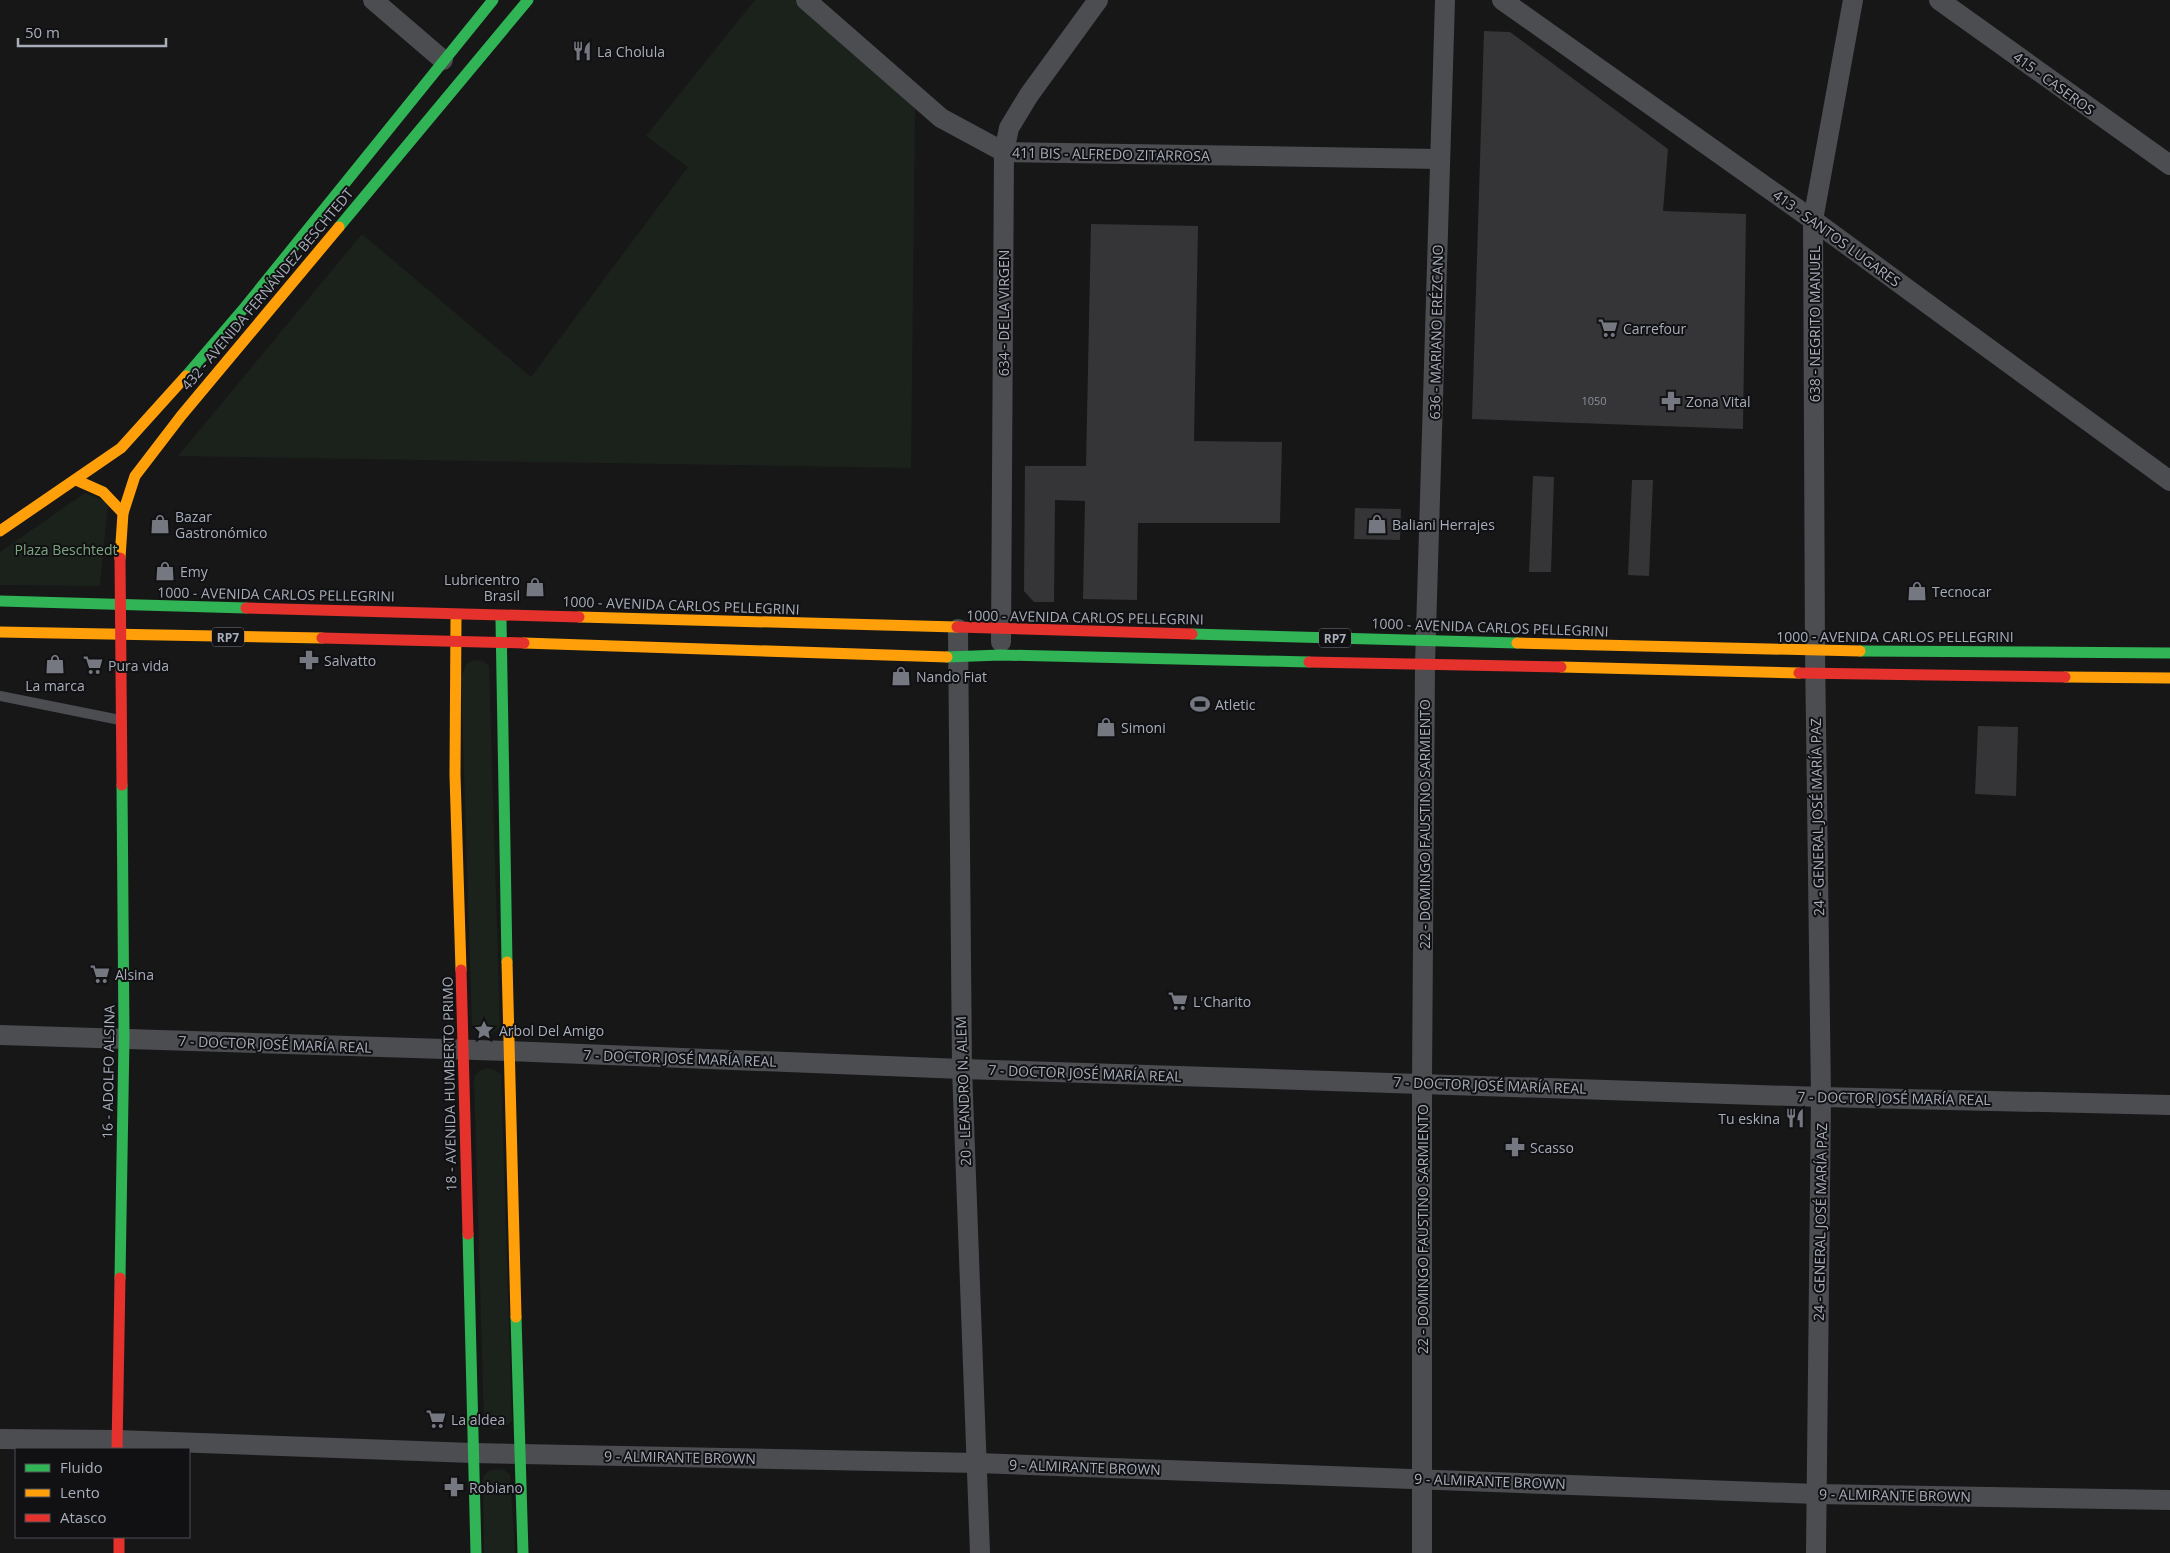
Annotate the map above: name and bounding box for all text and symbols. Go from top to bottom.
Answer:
scale bar [18,15,165,47]
text: 50 m [25,22,60,42]
restaurant icon: La Cholula [571,40,593,62]
place label: La Cholula [597,42,665,61]
street label: 415 - CASEROS [2010,47,2098,119]
street label: 411 BIS - ALFREDO ZITARROSA [1012,143,1210,165]
street label: 432 - AVENIDA FERNÁNDEZ BESCHTEDT [177,184,357,394]
street label: 413 - SANTOS LUGARES [1769,185,1905,291]
street label: 636 - MARIANO ERÉZCANO [1425,244,1447,420]
street label: 638 - NEGRITO MANUEL [1805,246,1824,402]
street label: 634 - DE LA VIRGEN [994,250,1013,376]
supermarket icon: Carrefour [1597,317,1619,339]
place label: Carrefour [1623,319,1687,338]
pharmacy icon: Zona Vital [1660,390,1682,412]
place label: Zona Vital [1686,392,1751,411]
house number: 1050 [1581,393,1607,408]
place label: Bazar Gastronómico [175,507,267,542]
shop icon: Bazar Gastronómico [149,513,171,535]
shop icon: Baliani Herrajes [1366,513,1388,535]
place label: Baliani Herrajes [1392,515,1495,534]
park label: Plaza Beschtedt [15,540,118,559]
shop icon: Emy [154,560,176,582]
place label: Emy [180,562,209,581]
place label: Lubricentro Brasil [444,570,520,605]
shop icon: Lubricentro Brasil [524,576,546,598]
shop icon: Tecnocar [1906,580,1928,602]
street label: 1000 - AVENIDA CARLOS PELLEGRINI [157,582,395,606]
place label: Tecnocar [1932,582,1992,601]
street label: 1000 - AVENIDA CARLOS PELLEGRINI [562,591,800,619]
street label: 1000 - AVENIDA CARLOS PELLEGRINI [966,605,1204,629]
street label: 1000 - AVENIDA CARLOS PELLEGRINI [1371,613,1609,641]
street label: 1000 - AVENIDA CARLOS PELLEGRINI [1776,627,2014,646]
road number: RP7 [212,628,244,646]
road number: RP7 [1319,628,1351,648]
pharmacy icon: Salvatto [298,649,320,671]
place label: Salvatto [324,651,376,670]
shop icon: La marca [44,653,66,675]
supermarket icon: Pura vida [82,654,104,676]
place label: Pura vida [108,656,169,675]
shop icon: Nando Fiat [890,665,912,687]
place label: Nando Fiat [916,667,987,686]
place label: La marca [25,676,85,695]
sports icon: Atletic [1189,693,1211,715]
place label: Atletic [1215,695,1256,714]
street label: 22 - DOMINGO FAUSTINO SARMIENTO [1415,699,1434,949]
shop icon: Simoni [1095,716,1117,738]
place label: Simoni [1121,718,1166,737]
street label: 24 - GENERAL JOSÉ MARÍA PAZ [1806,718,1828,916]
supermarket icon: Alsina [89,963,111,985]
place label: Alsina [115,965,154,984]
street label: 18 - AVENIDA HUMBERTO PRIMO [438,976,460,1192]
supermarket icon: L'Charito [1167,990,1189,1012]
place label: L'Charito [1193,992,1251,1011]
street label: 16 - ADOLFO ALSINA [97,1005,119,1139]
street label: 20 - LEANDRO N. ALEM [951,1016,975,1166]
place icon: Arbol Del Amigo [473,1019,495,1041]
place label: Arbol Del Amigo [499,1021,604,1040]
street label: 7 - DOCTOR JOSÉ MARÍA REAL [178,1031,372,1057]
street label: 7 - DOCTOR JOSÉ MARÍA REAL [583,1045,777,1071]
street label: 7 - DOCTOR JOSÉ MARÍA REAL [988,1060,1182,1086]
street label: 7 - DOCTOR JOSÉ MARÍA REAL [1393,1072,1587,1098]
street label: 7 - DOCTOR JOSÉ MARÍA REAL [1797,1087,1991,1109]
street label: 22 - DOMINGO FAUSTINO SARMIENTO [1413,1104,1432,1354]
restaurant icon: Tu eskina [1784,1107,1806,1129]
place label: Tu eskina [1718,1109,1780,1128]
street label: 24 - GENERAL JOSÉ MARÍA PAZ [1809,1123,1831,1321]
pharmacy icon: Scasso [1504,1136,1526,1158]
place label: Scasso [1530,1138,1574,1157]
supermarket icon: La aldea [425,1408,447,1430]
place label: La aldea [451,1410,505,1429]
street label: 9 - ALMIRANTE BROWN [604,1446,756,1468]
legend [15,1448,190,1538]
street label: 9 - ALMIRANTE BROWN [1009,1455,1161,1479]
text: Fluido [60,1457,103,1477]
street label: 9 - ALMIRANTE BROWN [1414,1469,1566,1493]
pharmacy icon: Robiano [443,1476,465,1498]
place label: Robiano [469,1478,523,1497]
text: Lento [60,1482,100,1502]
street label: 9 - ALMIRANTE BROWN [1819,1484,1971,1506]
text: Atasco [60,1507,107,1527]

